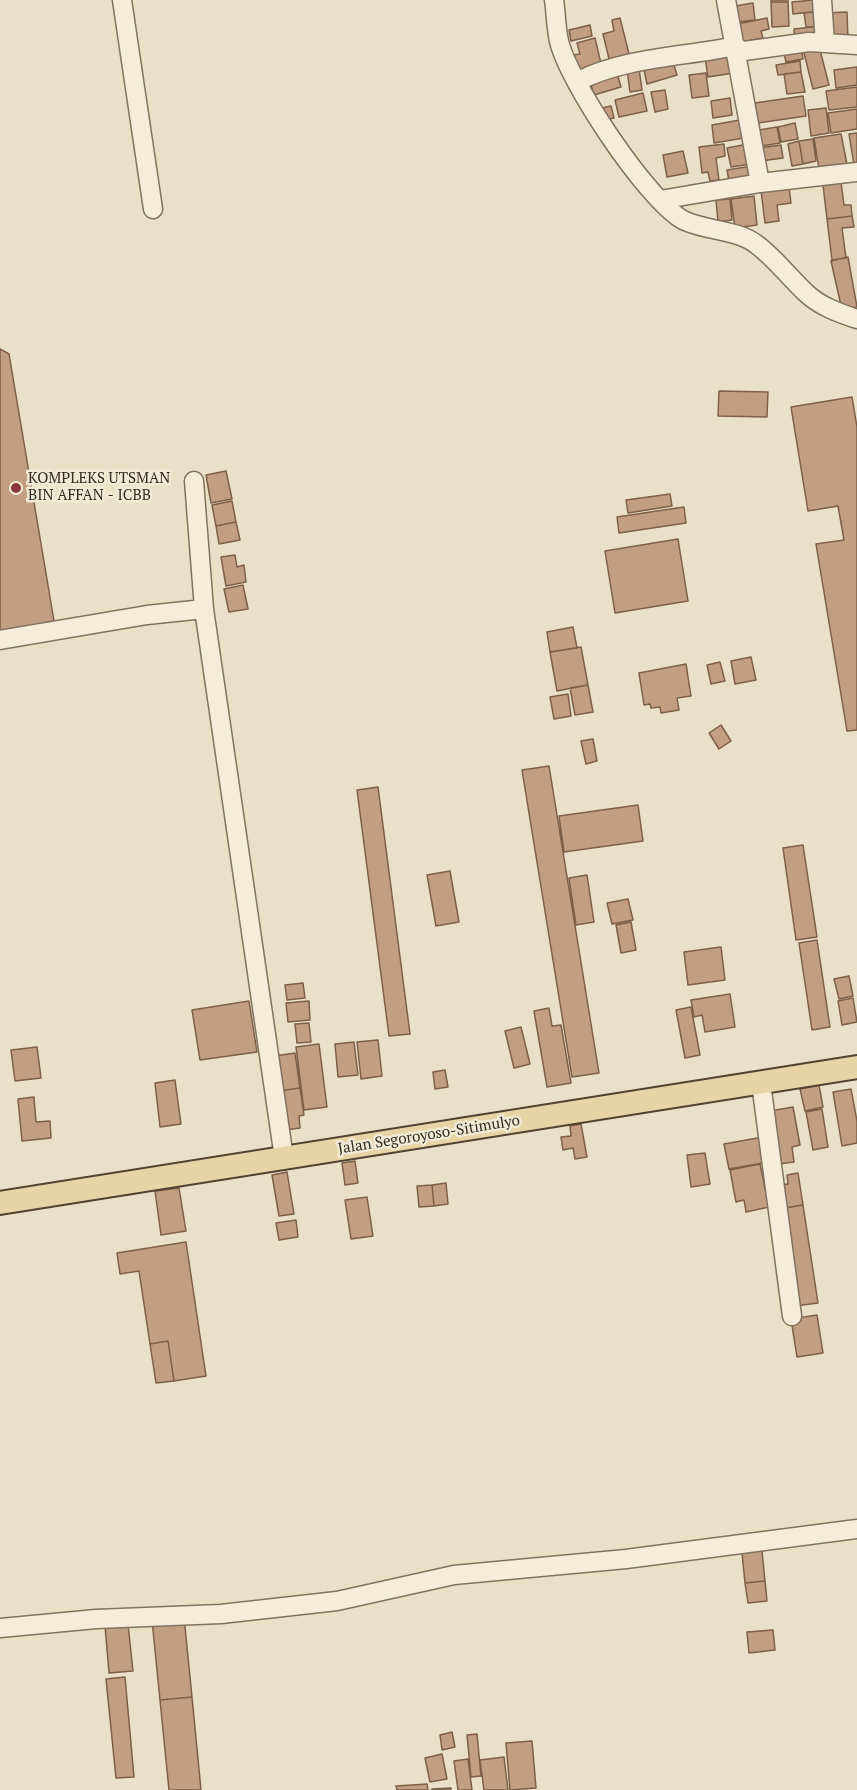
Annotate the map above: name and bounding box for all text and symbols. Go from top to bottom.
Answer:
place label: KOMPLEKS UTSMAN BIN AFFAN - ICBB [28,470,170,505]
marker: KOMPLEKS UTSMAN BIN AFFAN - ICBB [9,481,23,495]
street label: Jalan Segoroyoso-Sitimulyo [337,1112,521,1158]

